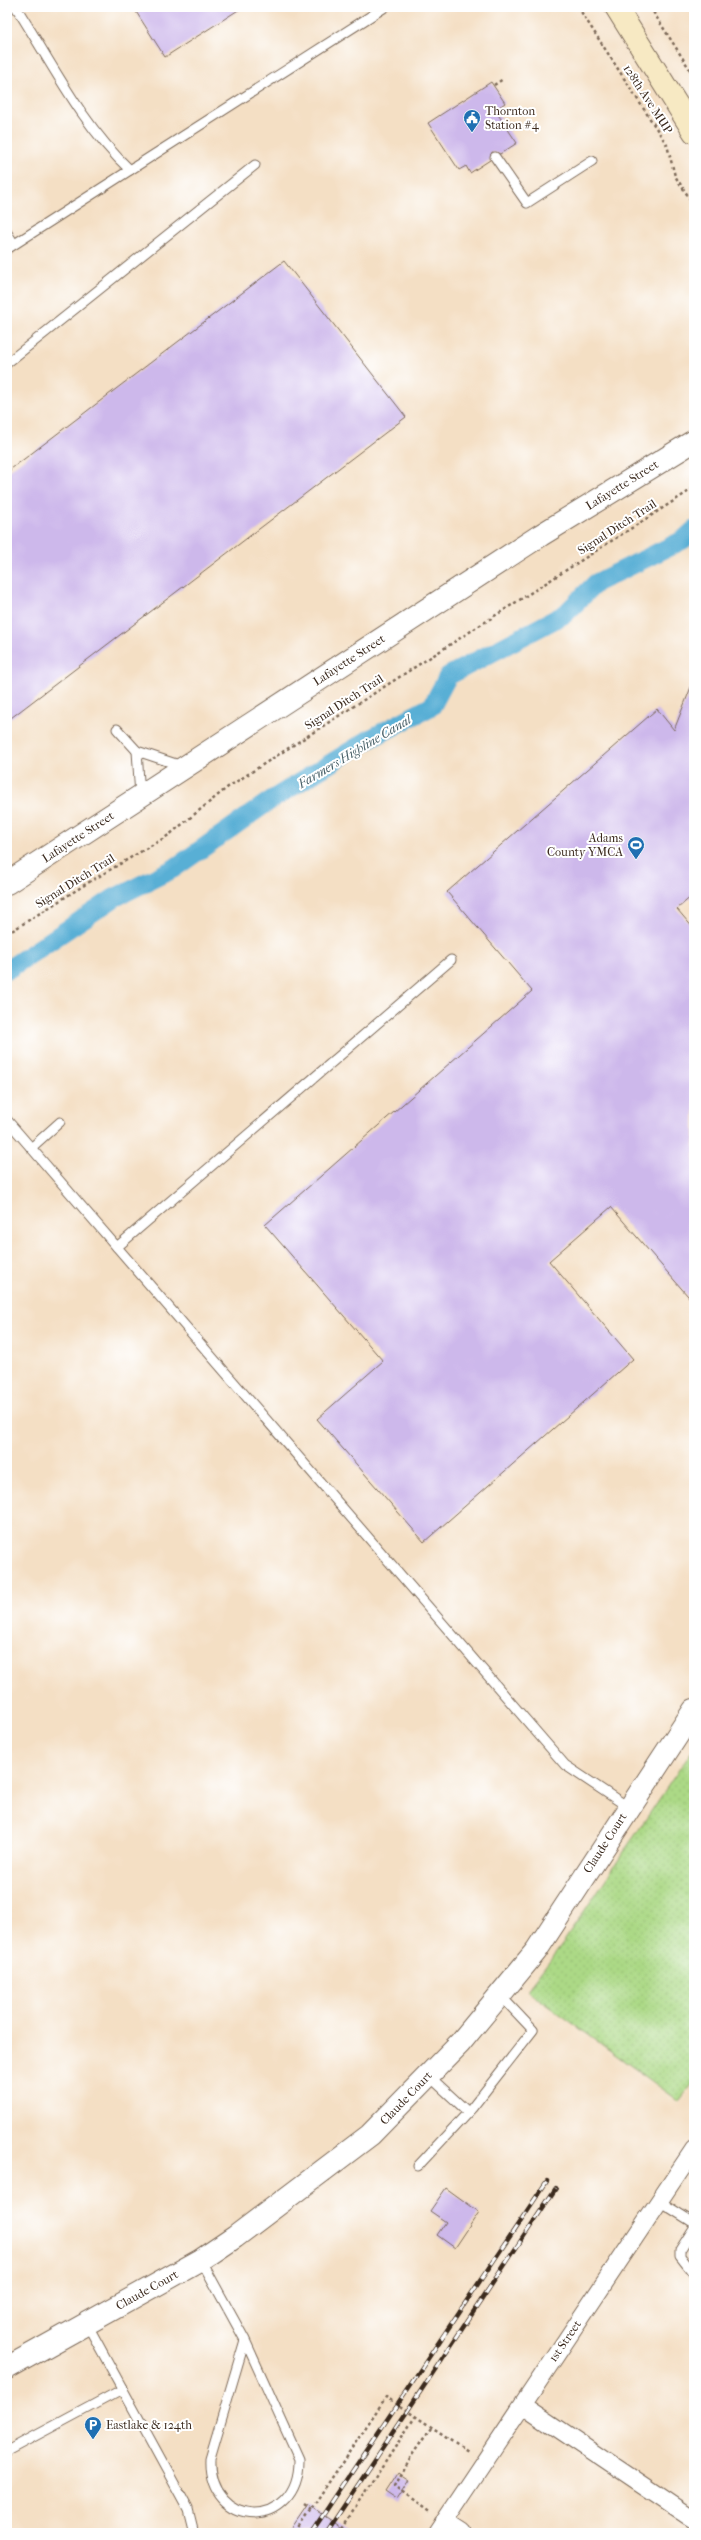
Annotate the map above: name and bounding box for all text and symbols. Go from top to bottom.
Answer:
street label: 128th Ave MUP [621,62,675,136]
place label: Thornton Station #4 [485,104,540,132]
public building icon: Thornton Station #4 [462,108,482,133]
street label: Lafayette Street [583,457,661,513]
street label: Signal Ditch Trail [575,496,659,558]
street label: Lafayette Street [310,631,388,688]
street label: Signal Ditch Trail [302,671,386,733]
water label: Farmers Highline Canal [294,711,415,792]
street label: Lafayette Street [39,808,117,865]
place label: Adams County YMCA [547,831,624,859]
sports icon: Adams County YMCA [626,835,646,860]
street label: Signal Ditch Trail [33,851,118,911]
street label: Claude Court [580,1810,630,1876]
street label: Claude Court [377,2068,435,2128]
street label: Claude Court [113,2267,181,2313]
street label: 1st Street [546,2317,584,2365]
parking icon: Eastlake & 124th [83,2415,103,2440]
place label: Eastlake & 124th [106,2418,192,2432]

